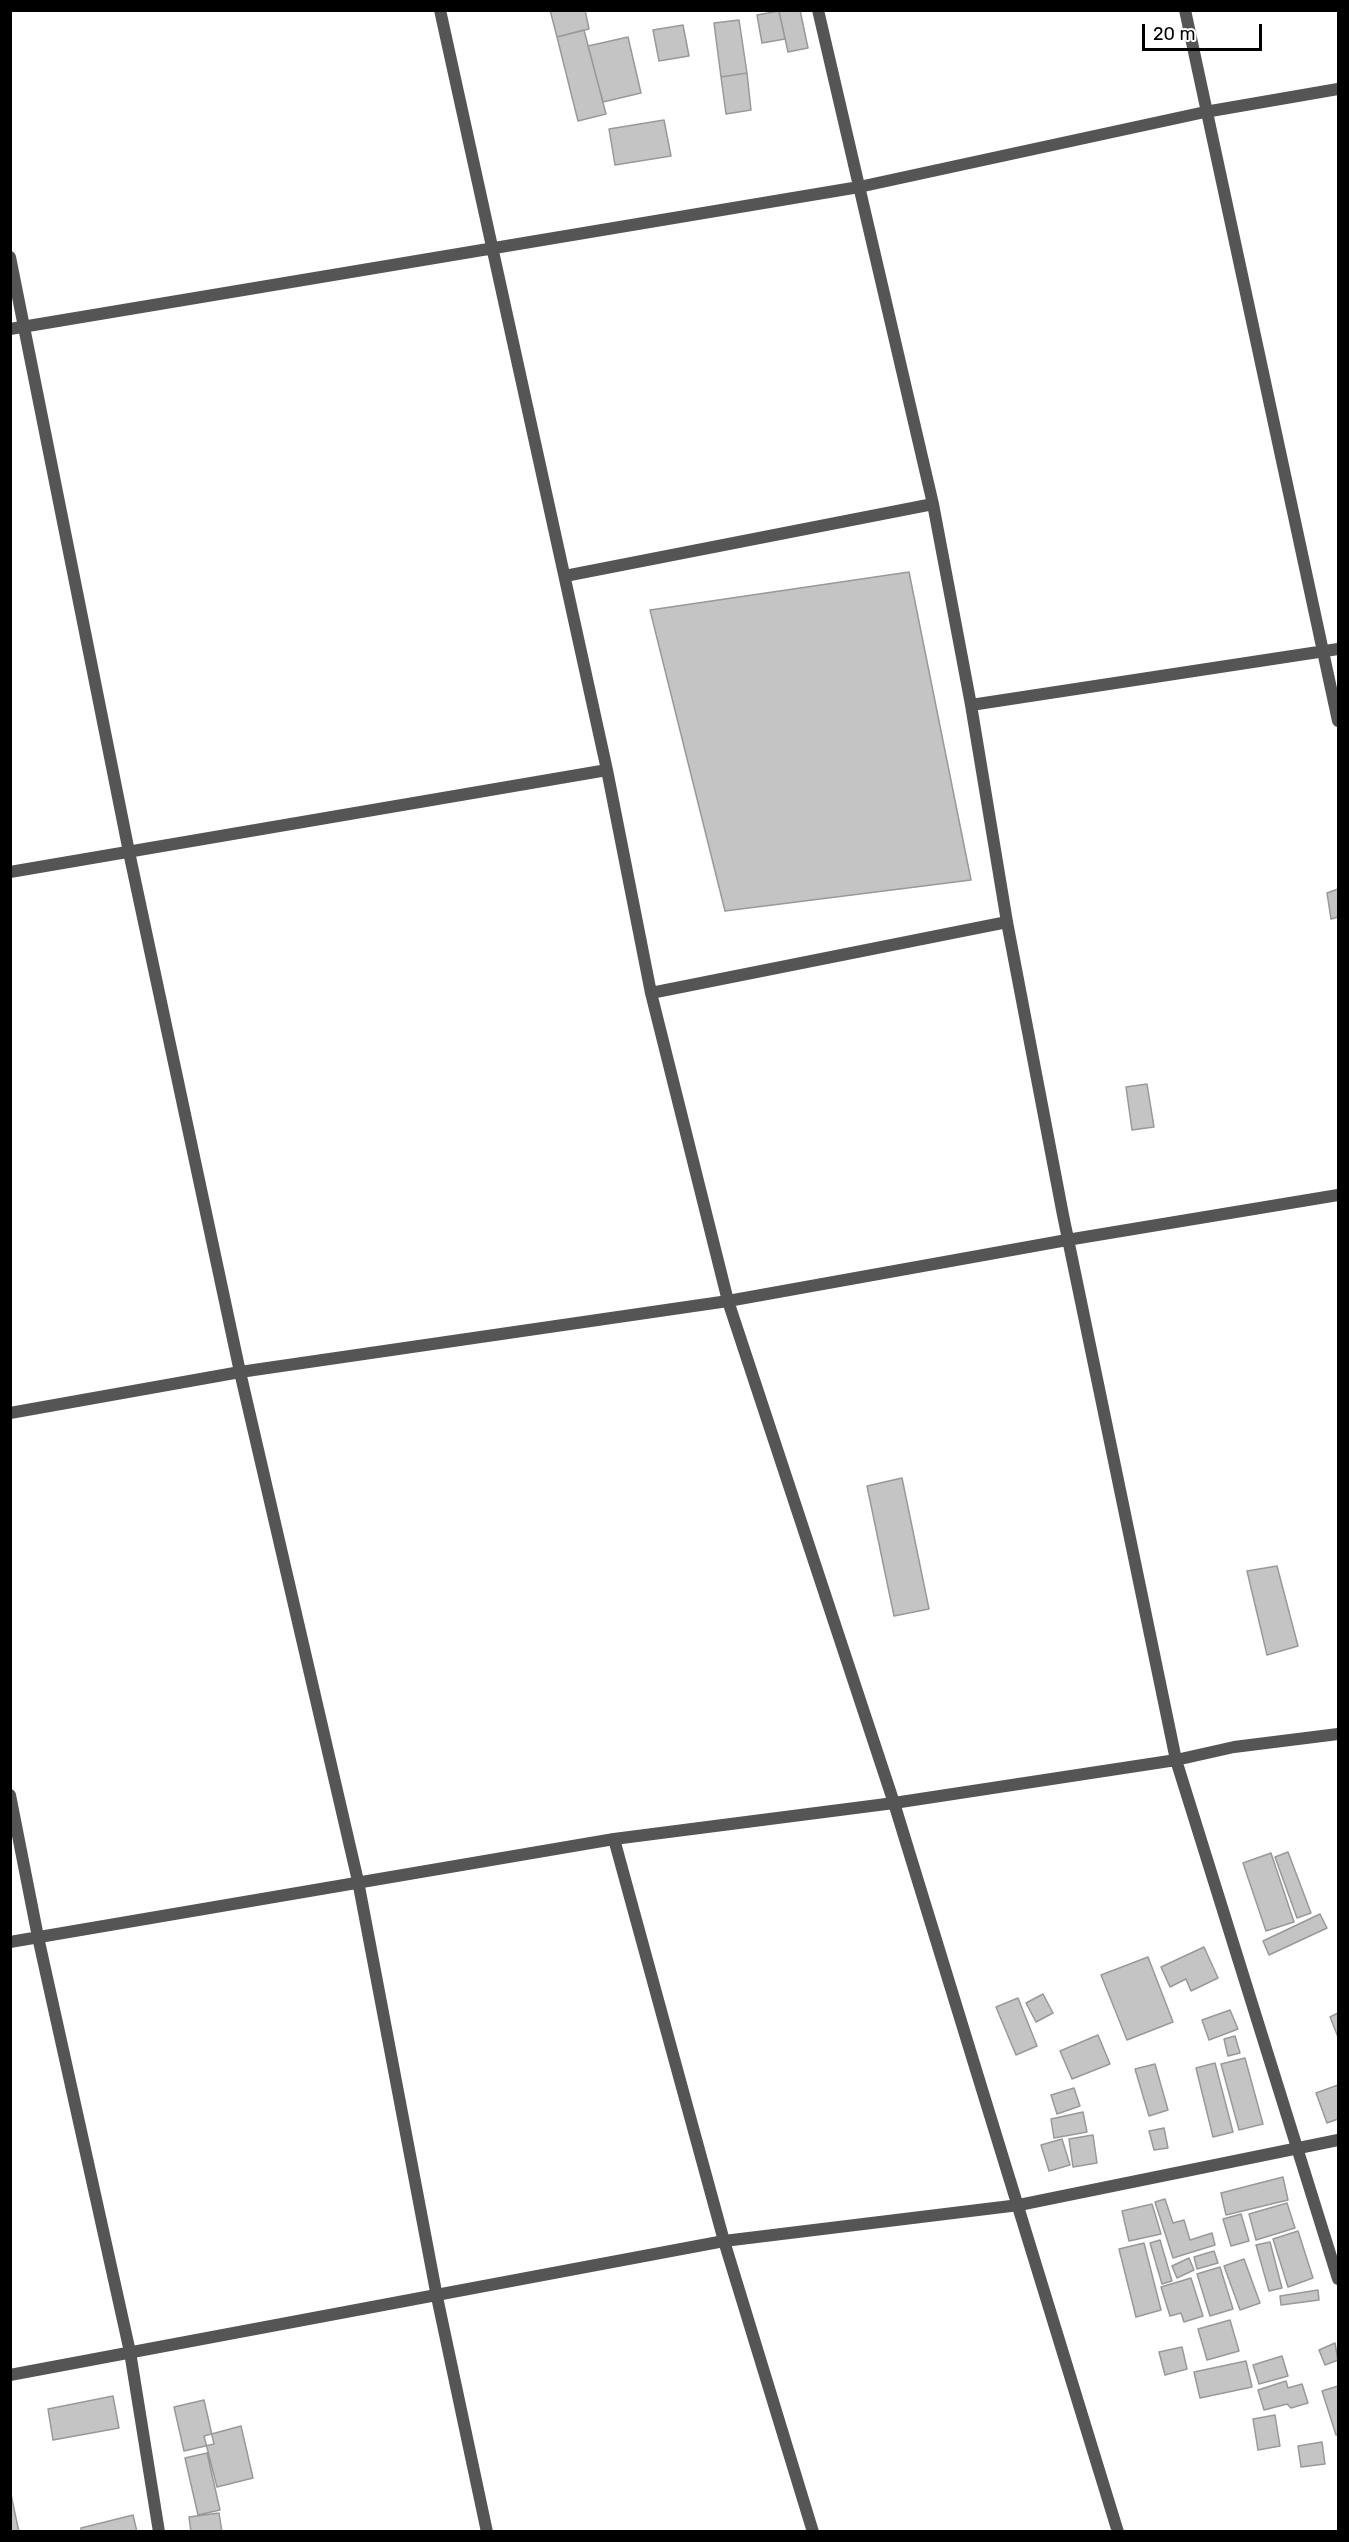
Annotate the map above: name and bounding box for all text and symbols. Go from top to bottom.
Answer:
scale bar [1145,12,1265,50]
text: 20 m [1153,23,1195,45]

